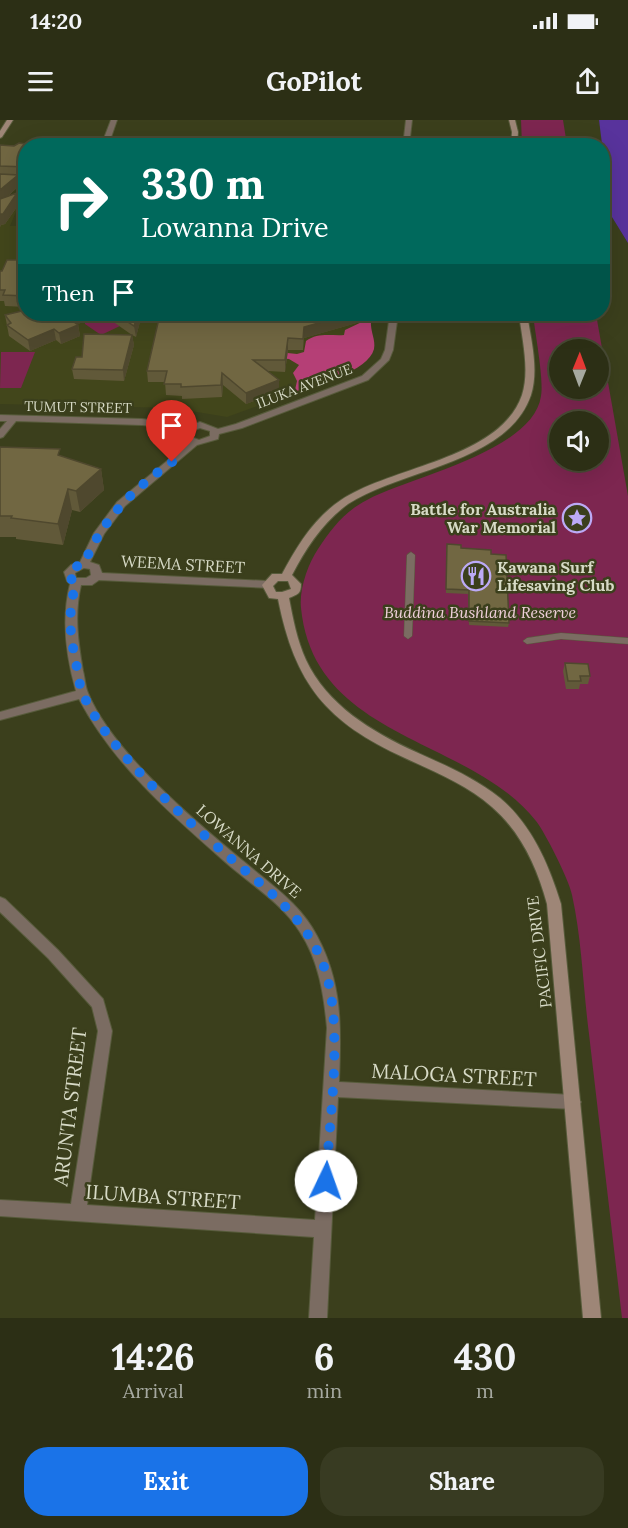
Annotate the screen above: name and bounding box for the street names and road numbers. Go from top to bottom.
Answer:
street label: ILUKA AVENUE [254,359,355,413]
street label: TUMUT STREET [24,397,132,417]
street label: WEEMA STREET [120,551,246,577]
street label: LOWANNA DRIVE [192,800,306,902]
street label: PACIFIC DRIVE [522,895,556,1009]
street label: ARUNTA STREET [47,1026,92,1189]
street label: MALOGA STREET [371,1058,537,1091]
street label: ILUMBA STREET [85,1179,242,1214]

